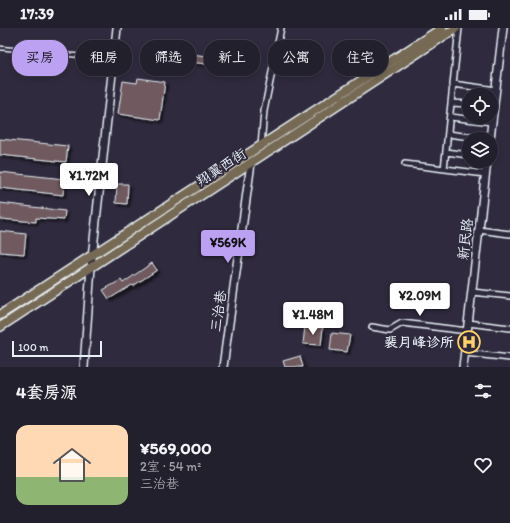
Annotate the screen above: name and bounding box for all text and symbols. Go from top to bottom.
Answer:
text: 17:39 [20,5,54,23]
chip: 买房 [12,40,68,76]
chip: 租房 [76,40,132,76]
chip: 筛选 [140,40,196,76]
chip: 新上 [204,40,260,76]
chip: 公寓 [268,40,324,76]
chip: 住宅 [332,40,388,76]
map controls [462,88,498,168]
button: locate [462,88,498,124]
button: layers [462,132,498,168]
street label: 翔翼西街 [193,145,249,190]
pin: ¥1.72M [56,163,122,197]
text: ¥1.72M [69,168,109,183]
street label: 新民路 [455,217,476,261]
pin: ¥569K [200,230,256,264]
text: ¥569K [210,235,246,250]
pin: ¥2.09M [387,283,453,317]
street label: 三治巷 [207,288,230,333]
text: ¥2.09M [399,288,441,303]
pin: ¥1.48M [280,302,346,336]
text: ¥1.48M [292,307,334,322]
hospital icon: 裴月峰诊所 [456,329,482,355]
place label: 裴月峰诊所 [384,334,454,351]
scale bar [12,339,102,358]
text: 100 m [18,341,48,354]
icon: filters [472,380,494,402]
text: 4套房源 [16,382,77,402]
text: ¥569,000 [140,438,212,458]
icon: home [48,441,96,489]
icon: heart [472,454,494,476]
text: 2室 · 54 m² [140,459,201,474]
text: 三治巷 [140,476,179,491]

